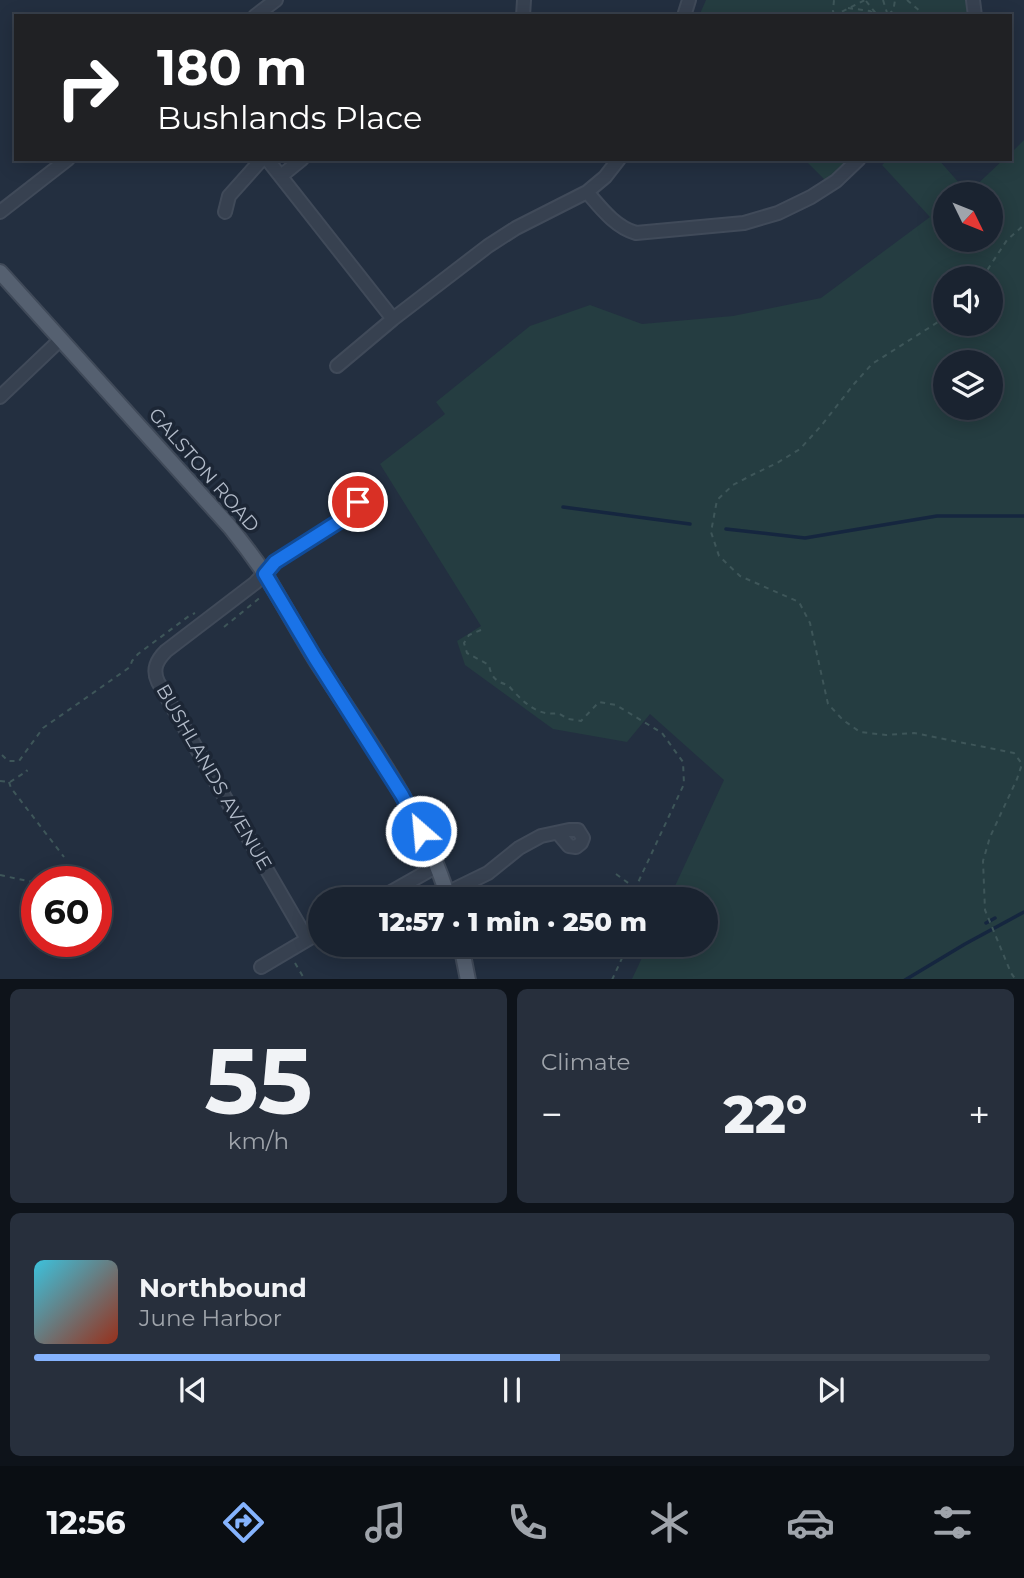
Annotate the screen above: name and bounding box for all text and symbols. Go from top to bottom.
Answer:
text: 180 m [157,38,307,97]
icon: right [42,42,133,133]
text: Bushlands Place [157,98,422,137]
north arrow [933,182,1003,252]
map controls [933,182,1003,420]
button: sound [933,266,1003,336]
button: layers [933,350,1003,420]
street label: GALSTON ROAD [144,403,264,537]
pin [328,472,388,532]
icon: arrive [339,483,377,521]
street label: BUSHLANDS AVENUE [151,680,277,874]
position arrow [384,794,458,868]
speed limit sign: 60 [21,866,112,957]
text: 12:57 · 1 min · 250 m [379,906,647,938]
text: 55 [205,1026,312,1137]
text: Climate [541,1048,630,1076]
text: 22° [724,1083,807,1146]
text: − [541,1091,563,1138]
text: + [968,1091,990,1138]
text: km/h [228,1127,289,1155]
text: Northbound [139,1272,307,1304]
text: June Harbor [139,1304,282,1332]
icon: previous [174,1371,212,1409]
icon: pause [493,1371,531,1409]
icon: next [812,1371,850,1409]
icon: directions [219,1498,268,1547]
icon: music [361,1498,410,1547]
icon: phone [503,1498,552,1547]
icon: climate [645,1498,694,1547]
icon: car [786,1498,835,1547]
icon: filters [928,1498,977,1547]
text: 12:56 [46,1503,126,1542]

